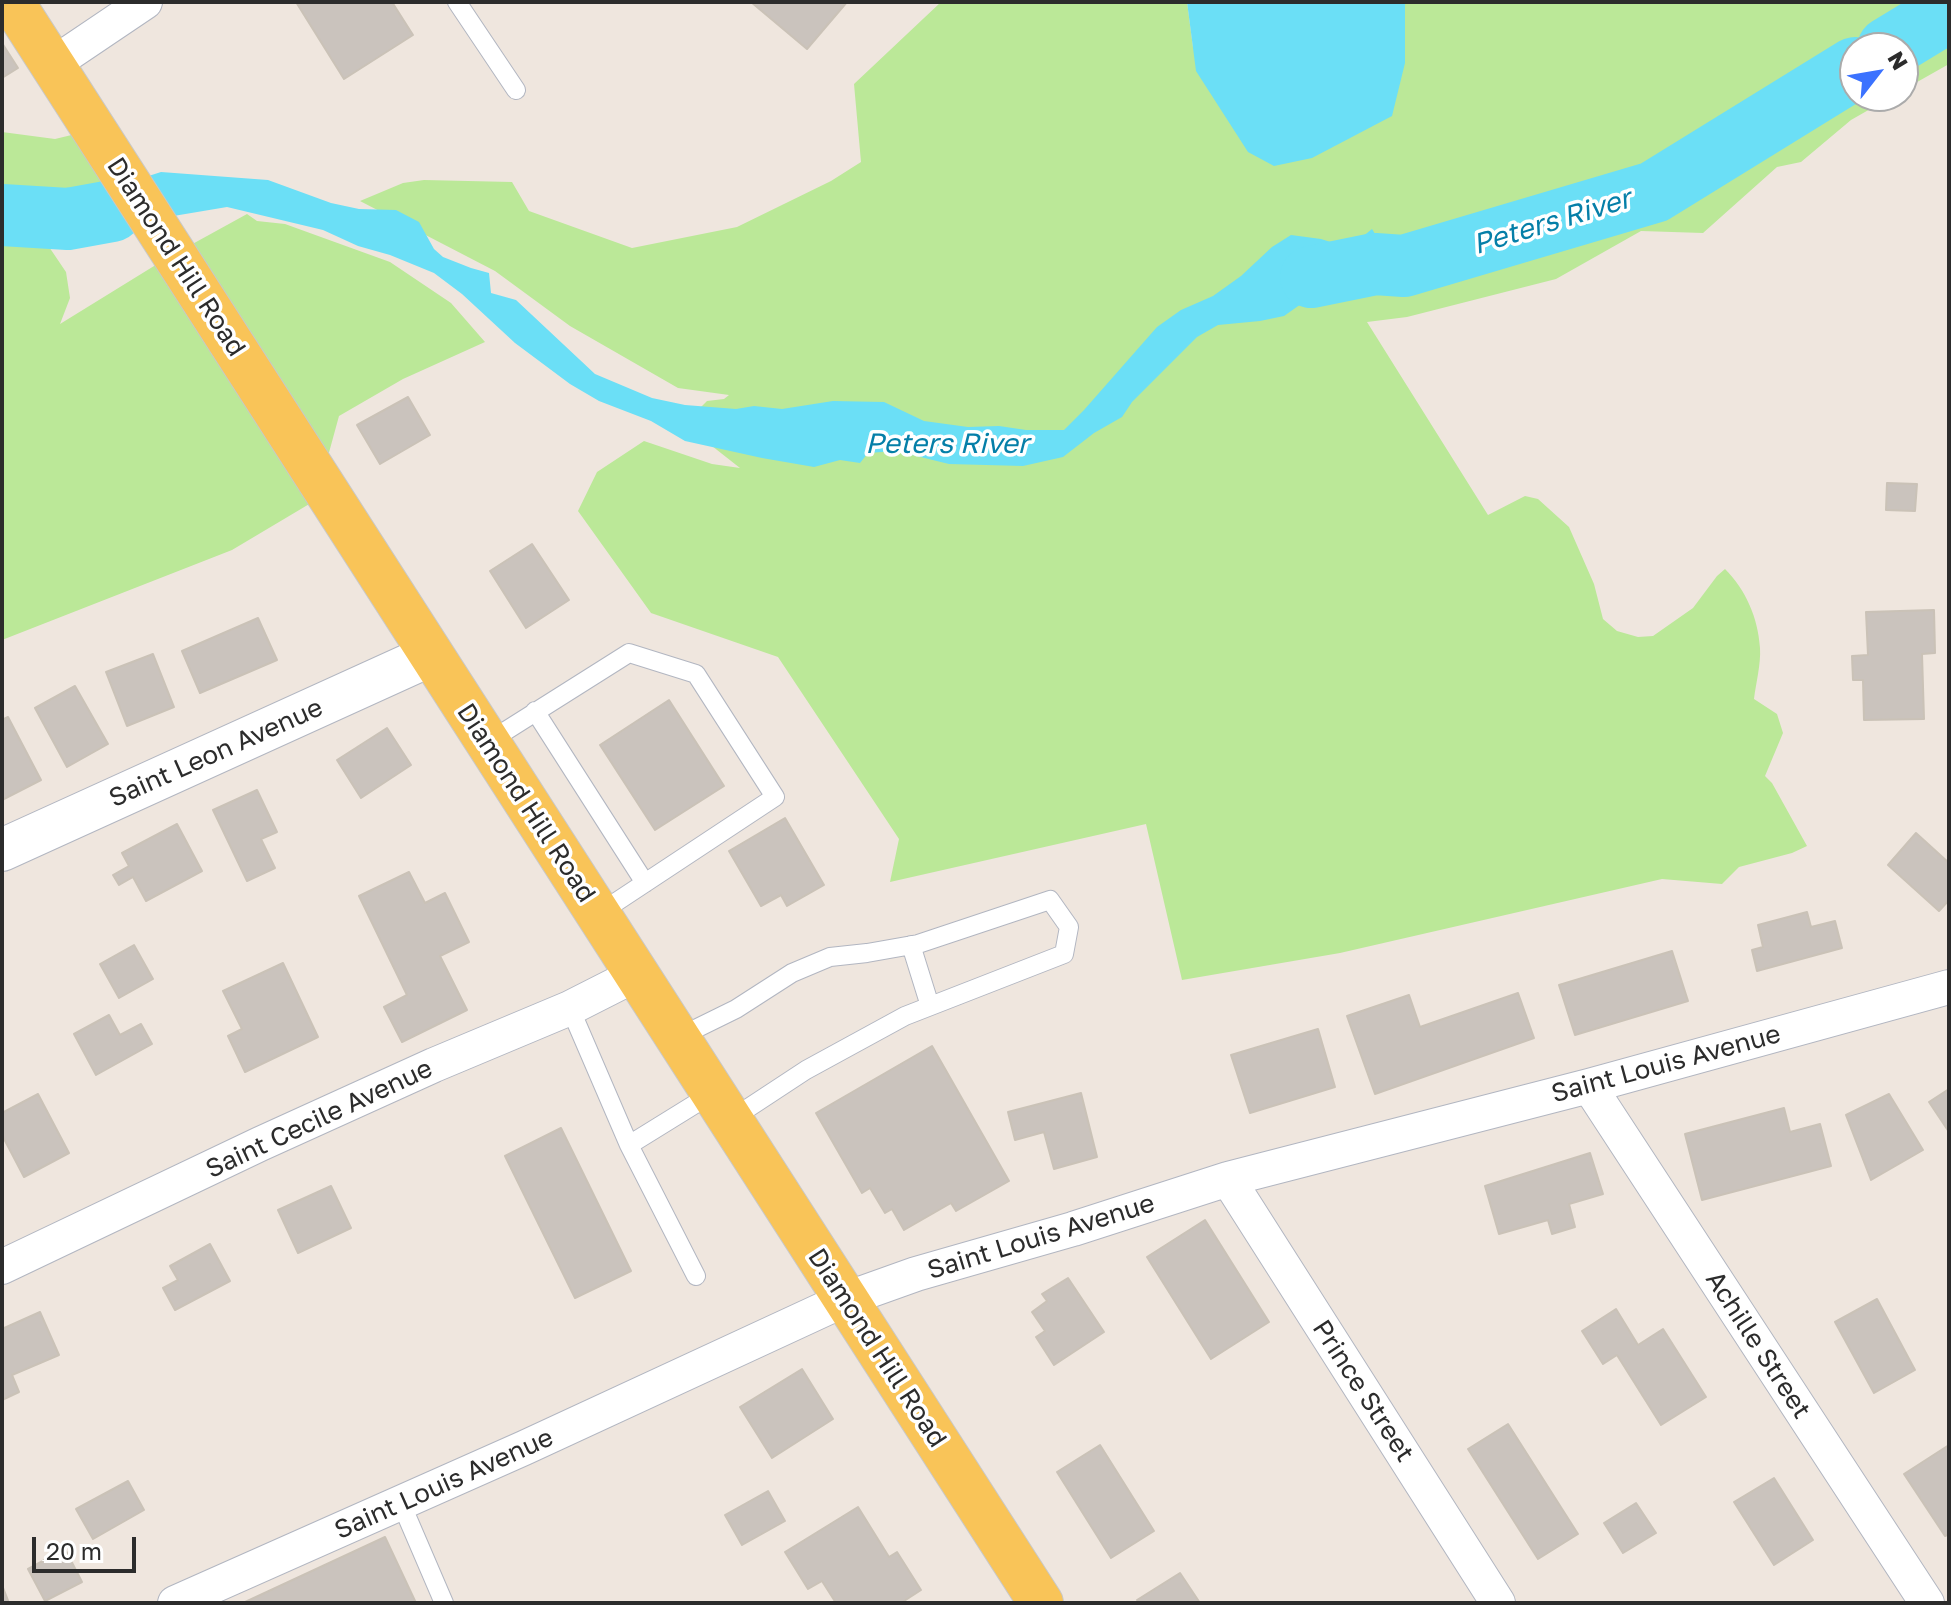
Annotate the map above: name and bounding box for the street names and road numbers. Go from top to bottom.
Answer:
street label: Diamond Hill Road [100,152,252,362]
street label: Saint Leon Avenue [104,692,328,814]
street label: Diamond Hill Road [450,698,602,908]
street label: Saint Louis Avenue [1548,1018,1784,1110]
street label: Saint Cecile Avenue [201,1053,437,1185]
street label: Saint Louis Avenue [924,1188,1158,1286]
street label: Diamond Hill Road [801,1243,953,1453]
street label: Achille Street [1699,1266,1817,1424]
street label: Prince Street [1306,1314,1420,1468]
street label: Saint Louis Avenue [330,1422,558,1546]

